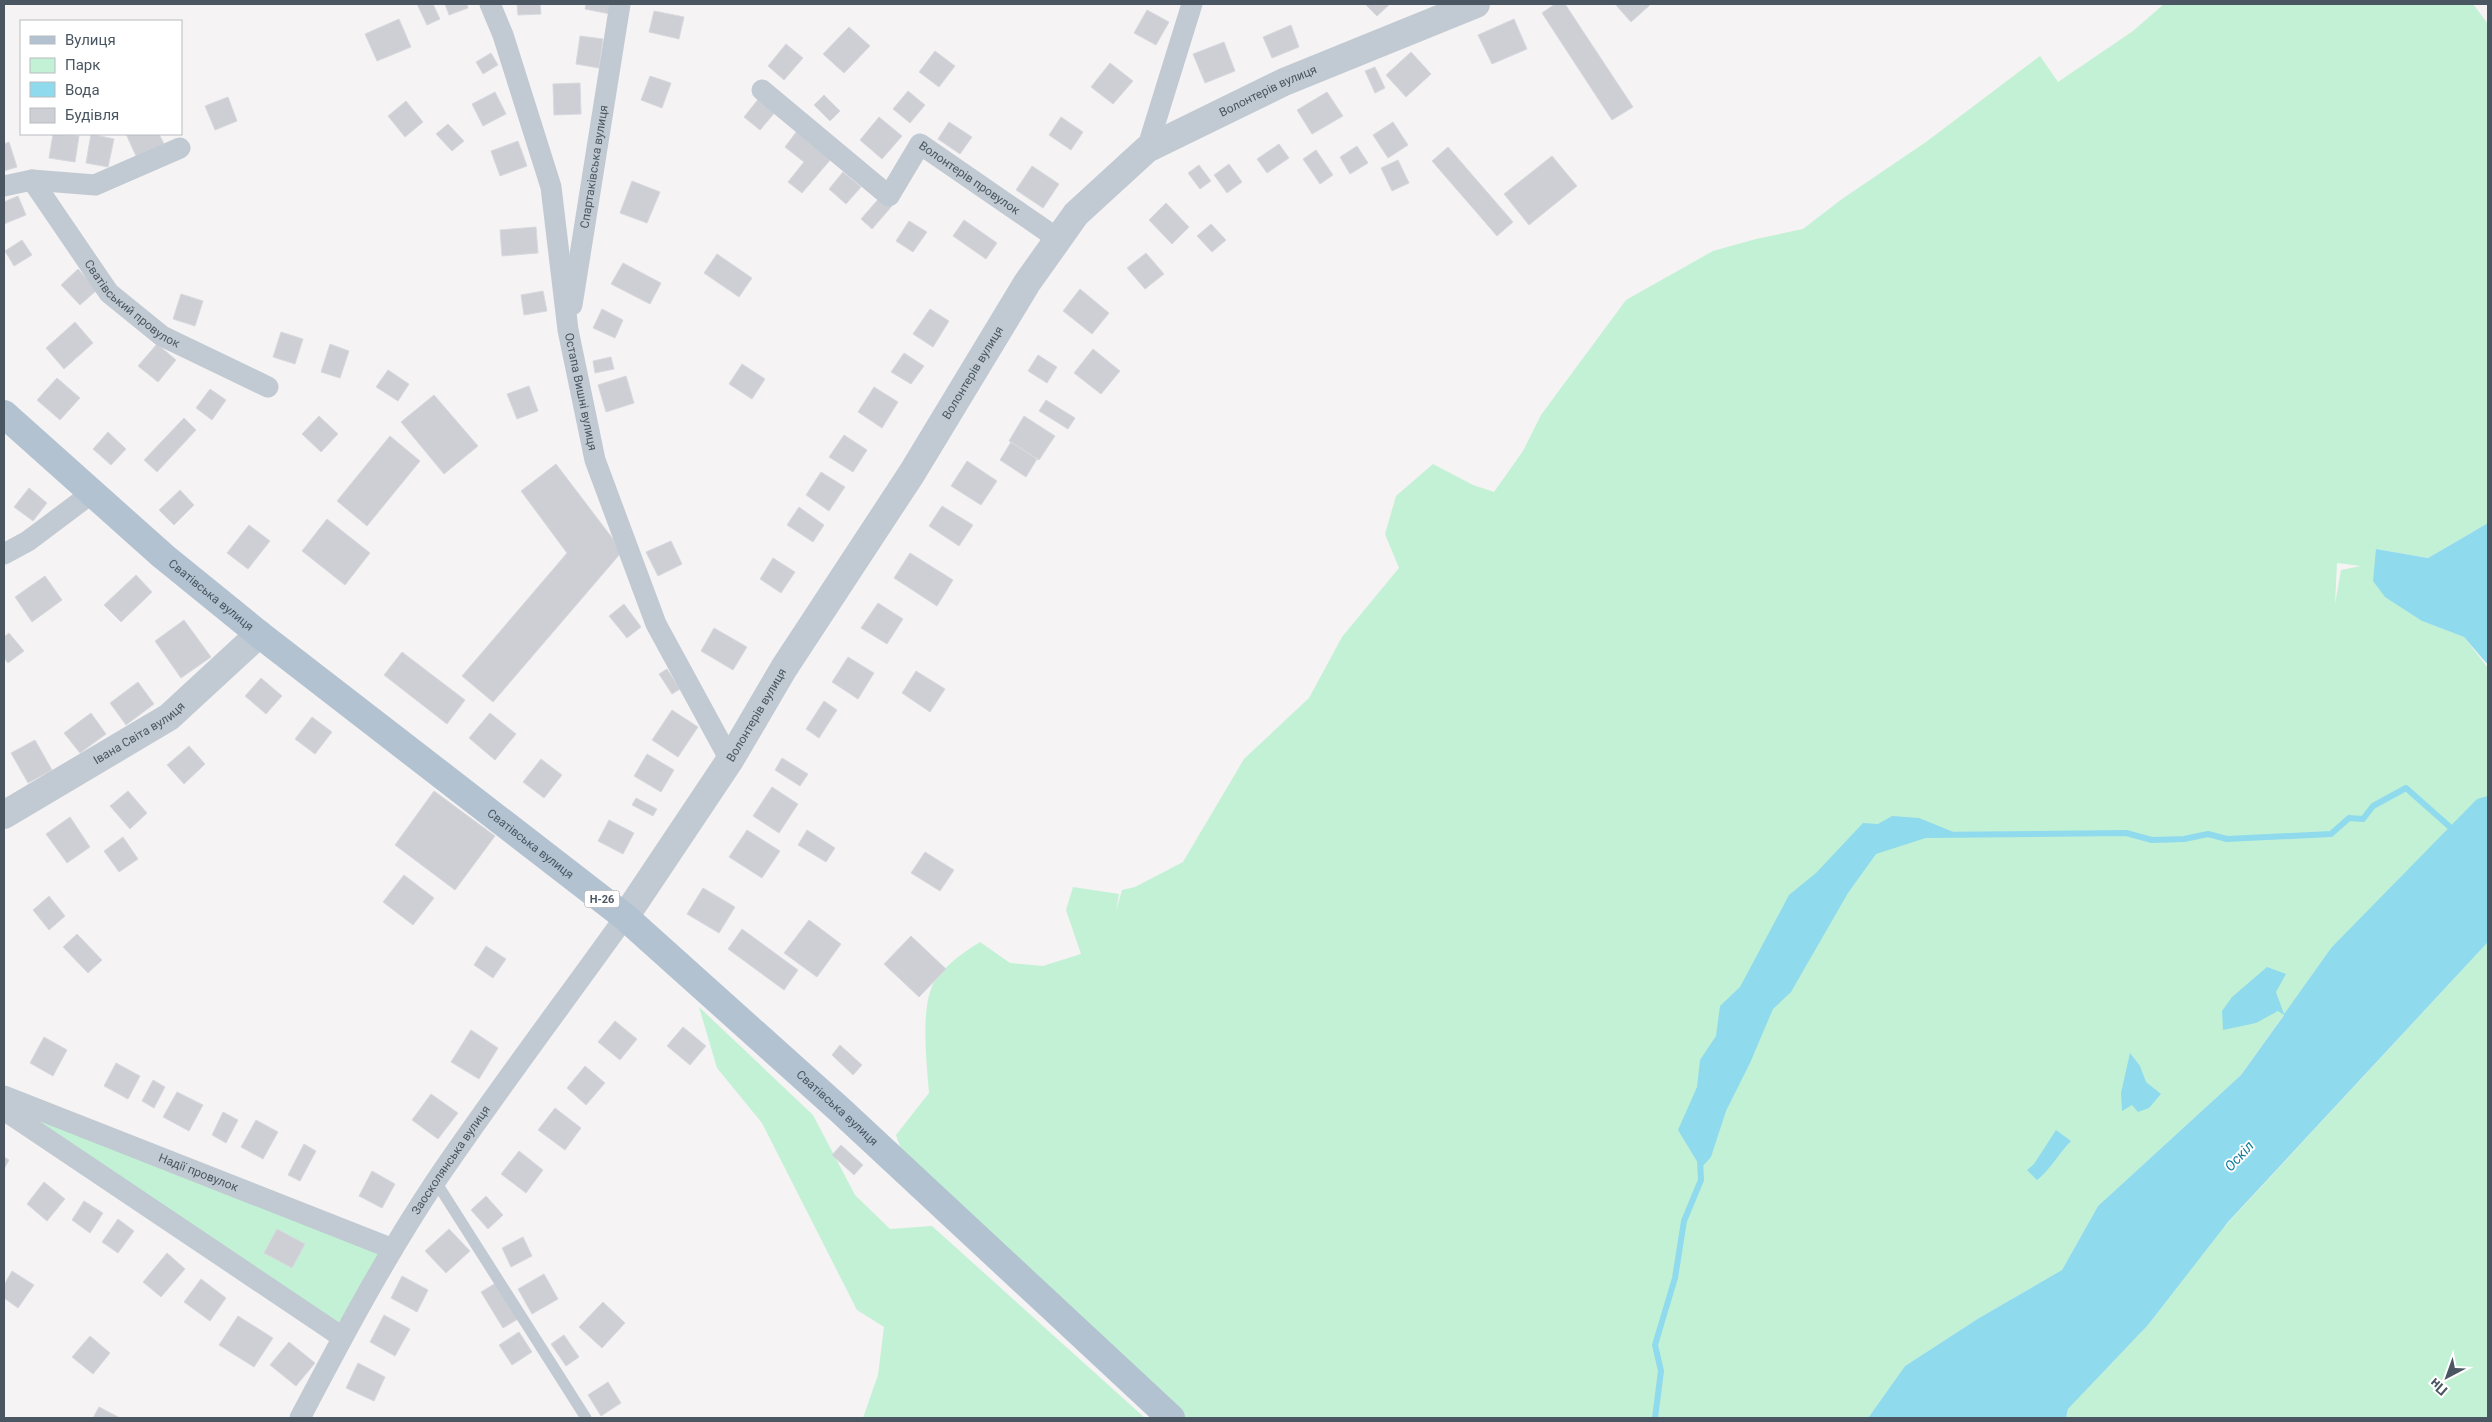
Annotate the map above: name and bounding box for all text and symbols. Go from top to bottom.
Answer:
legend [20,20,182,135]
text: Вулиця [65,31,116,49]
text: Парк [65,56,100,74]
street label: Волонтерів вулиця [1217,62,1319,120]
text: Вода [65,81,100,99]
street label: Спартаківська вулиця [577,104,611,229]
text: Будівля [65,106,119,124]
street label: Волонтерів провулок [916,138,1023,218]
street label: Сватівський провулок [81,257,183,351]
street label: Волонтерів вулиця [939,324,1006,422]
street label: Остапа Вишні вулиця [562,331,600,452]
street label: Сватівська вулиця [166,556,256,634]
street label: Волонтерів вулиця [724,666,789,764]
street label: Івана Світа вулиця [91,699,188,767]
street label: Сватівська вулиця [484,806,576,882]
road number: Н-26 [584,891,620,908]
street label: Сватівська вулиця [794,1067,881,1149]
street label: Заосколянська вулиця [409,1103,493,1217]
water label: Оскіл [2221,1138,2257,1174]
street label: Надії провулок [157,1151,241,1195]
north arrow [2422,1352,2472,1402]
text: Пн [2426,1375,2450,1399]

